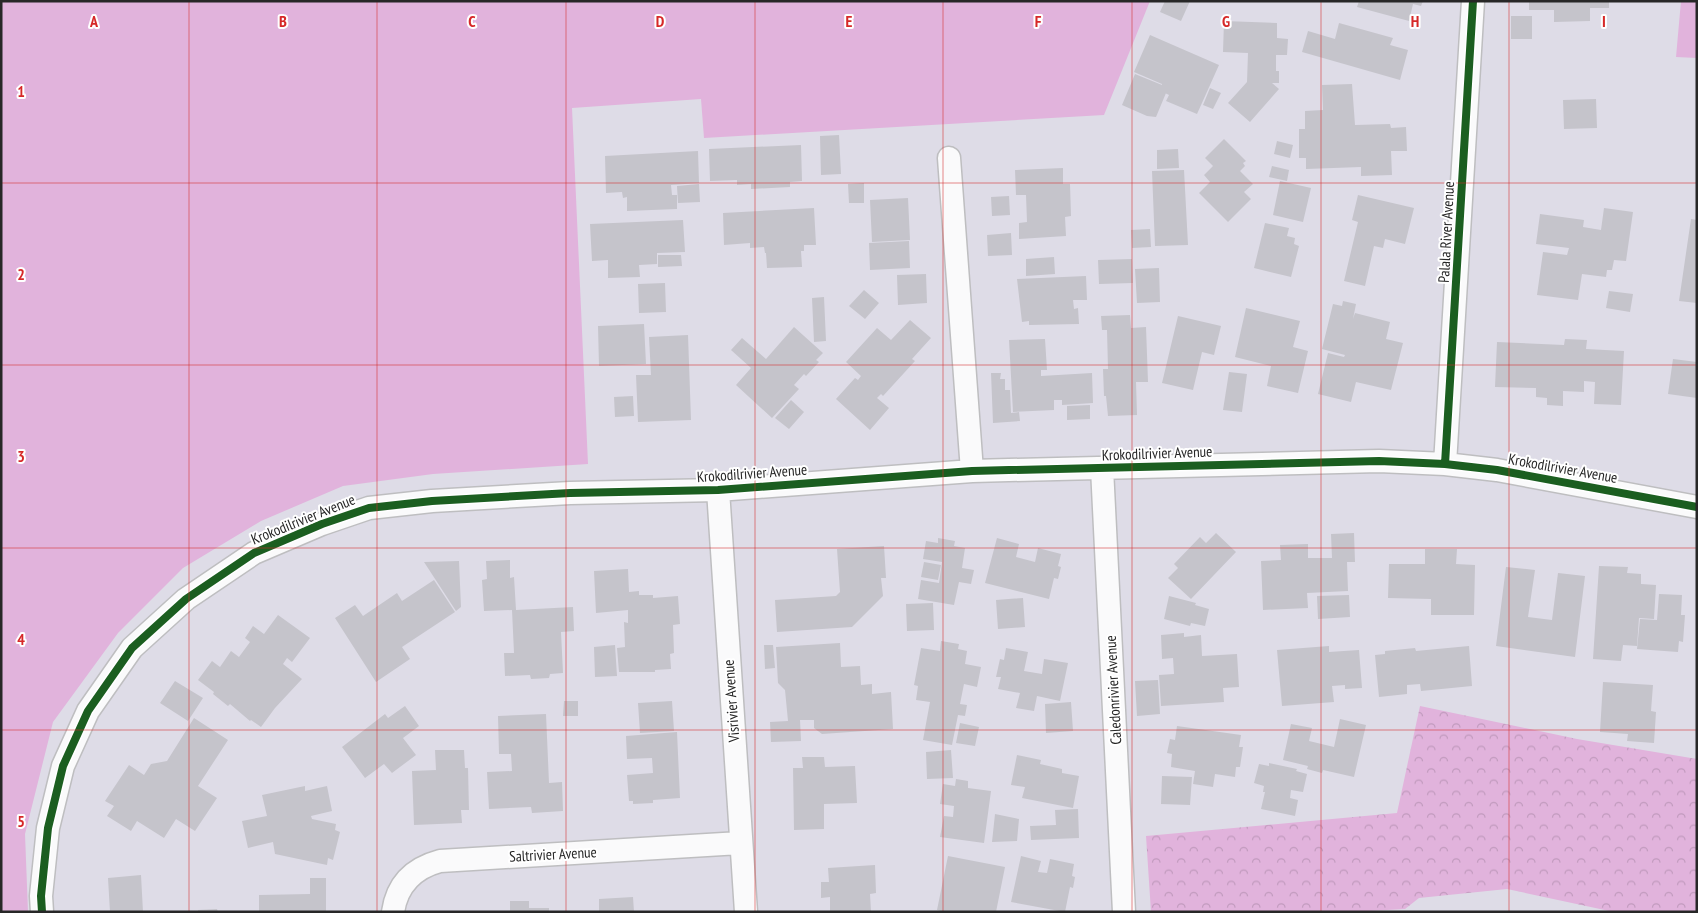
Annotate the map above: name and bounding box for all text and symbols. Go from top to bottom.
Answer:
text: A [89,11,99,31]
text: B [279,11,287,31]
text: C [468,11,476,31]
text: D [656,11,665,31]
text: E [846,11,853,31]
text: F [1035,11,1042,31]
text: G [1222,11,1230,31]
text: H [1411,11,1419,31]
text: I [1602,11,1606,31]
text: 1 [17,81,25,101]
street label: Palala River Avenue [1434,181,1458,283]
text: 2 [17,264,25,284]
street label: Krokodilrivier Avenue [1101,442,1213,464]
text: 3 [17,446,25,466]
street label: Krokodilrivier Avenue [1507,449,1619,487]
street label: Krokodilrivier Avenue [696,460,808,486]
street label: Krokodilrivier Avenue [248,489,358,549]
text: 4 [17,629,25,649]
street label: Caledonrivier Avenue [1101,635,1125,745]
street label: Visrivier Avenue [719,659,743,744]
text: 5 [17,811,25,831]
street label: Saltrivier Avenue [509,842,597,866]

